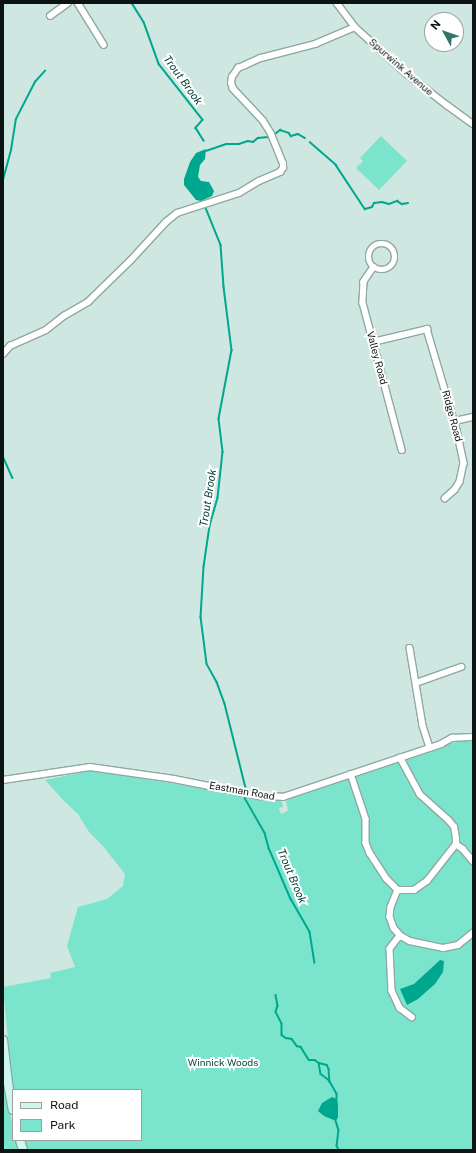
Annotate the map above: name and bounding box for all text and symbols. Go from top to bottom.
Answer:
north arrow [424,12,464,52]
text: N [428,18,443,32]
street label: Spurwink Avenue [366,36,436,98]
water label: Trout Brook [161,53,205,107]
street label: Valley Road [364,330,390,386]
street label: Ridge Road [439,389,465,443]
water label: Trout Brook [197,468,219,528]
street label: Eastman Road [208,779,276,803]
water label: Trout Brook [275,847,309,905]
park label: Winnick Woods [188,1057,258,1069]
legend [12,1089,142,1141]
text: Road [50,1098,78,1112]
text: Park [50,1118,76,1132]

